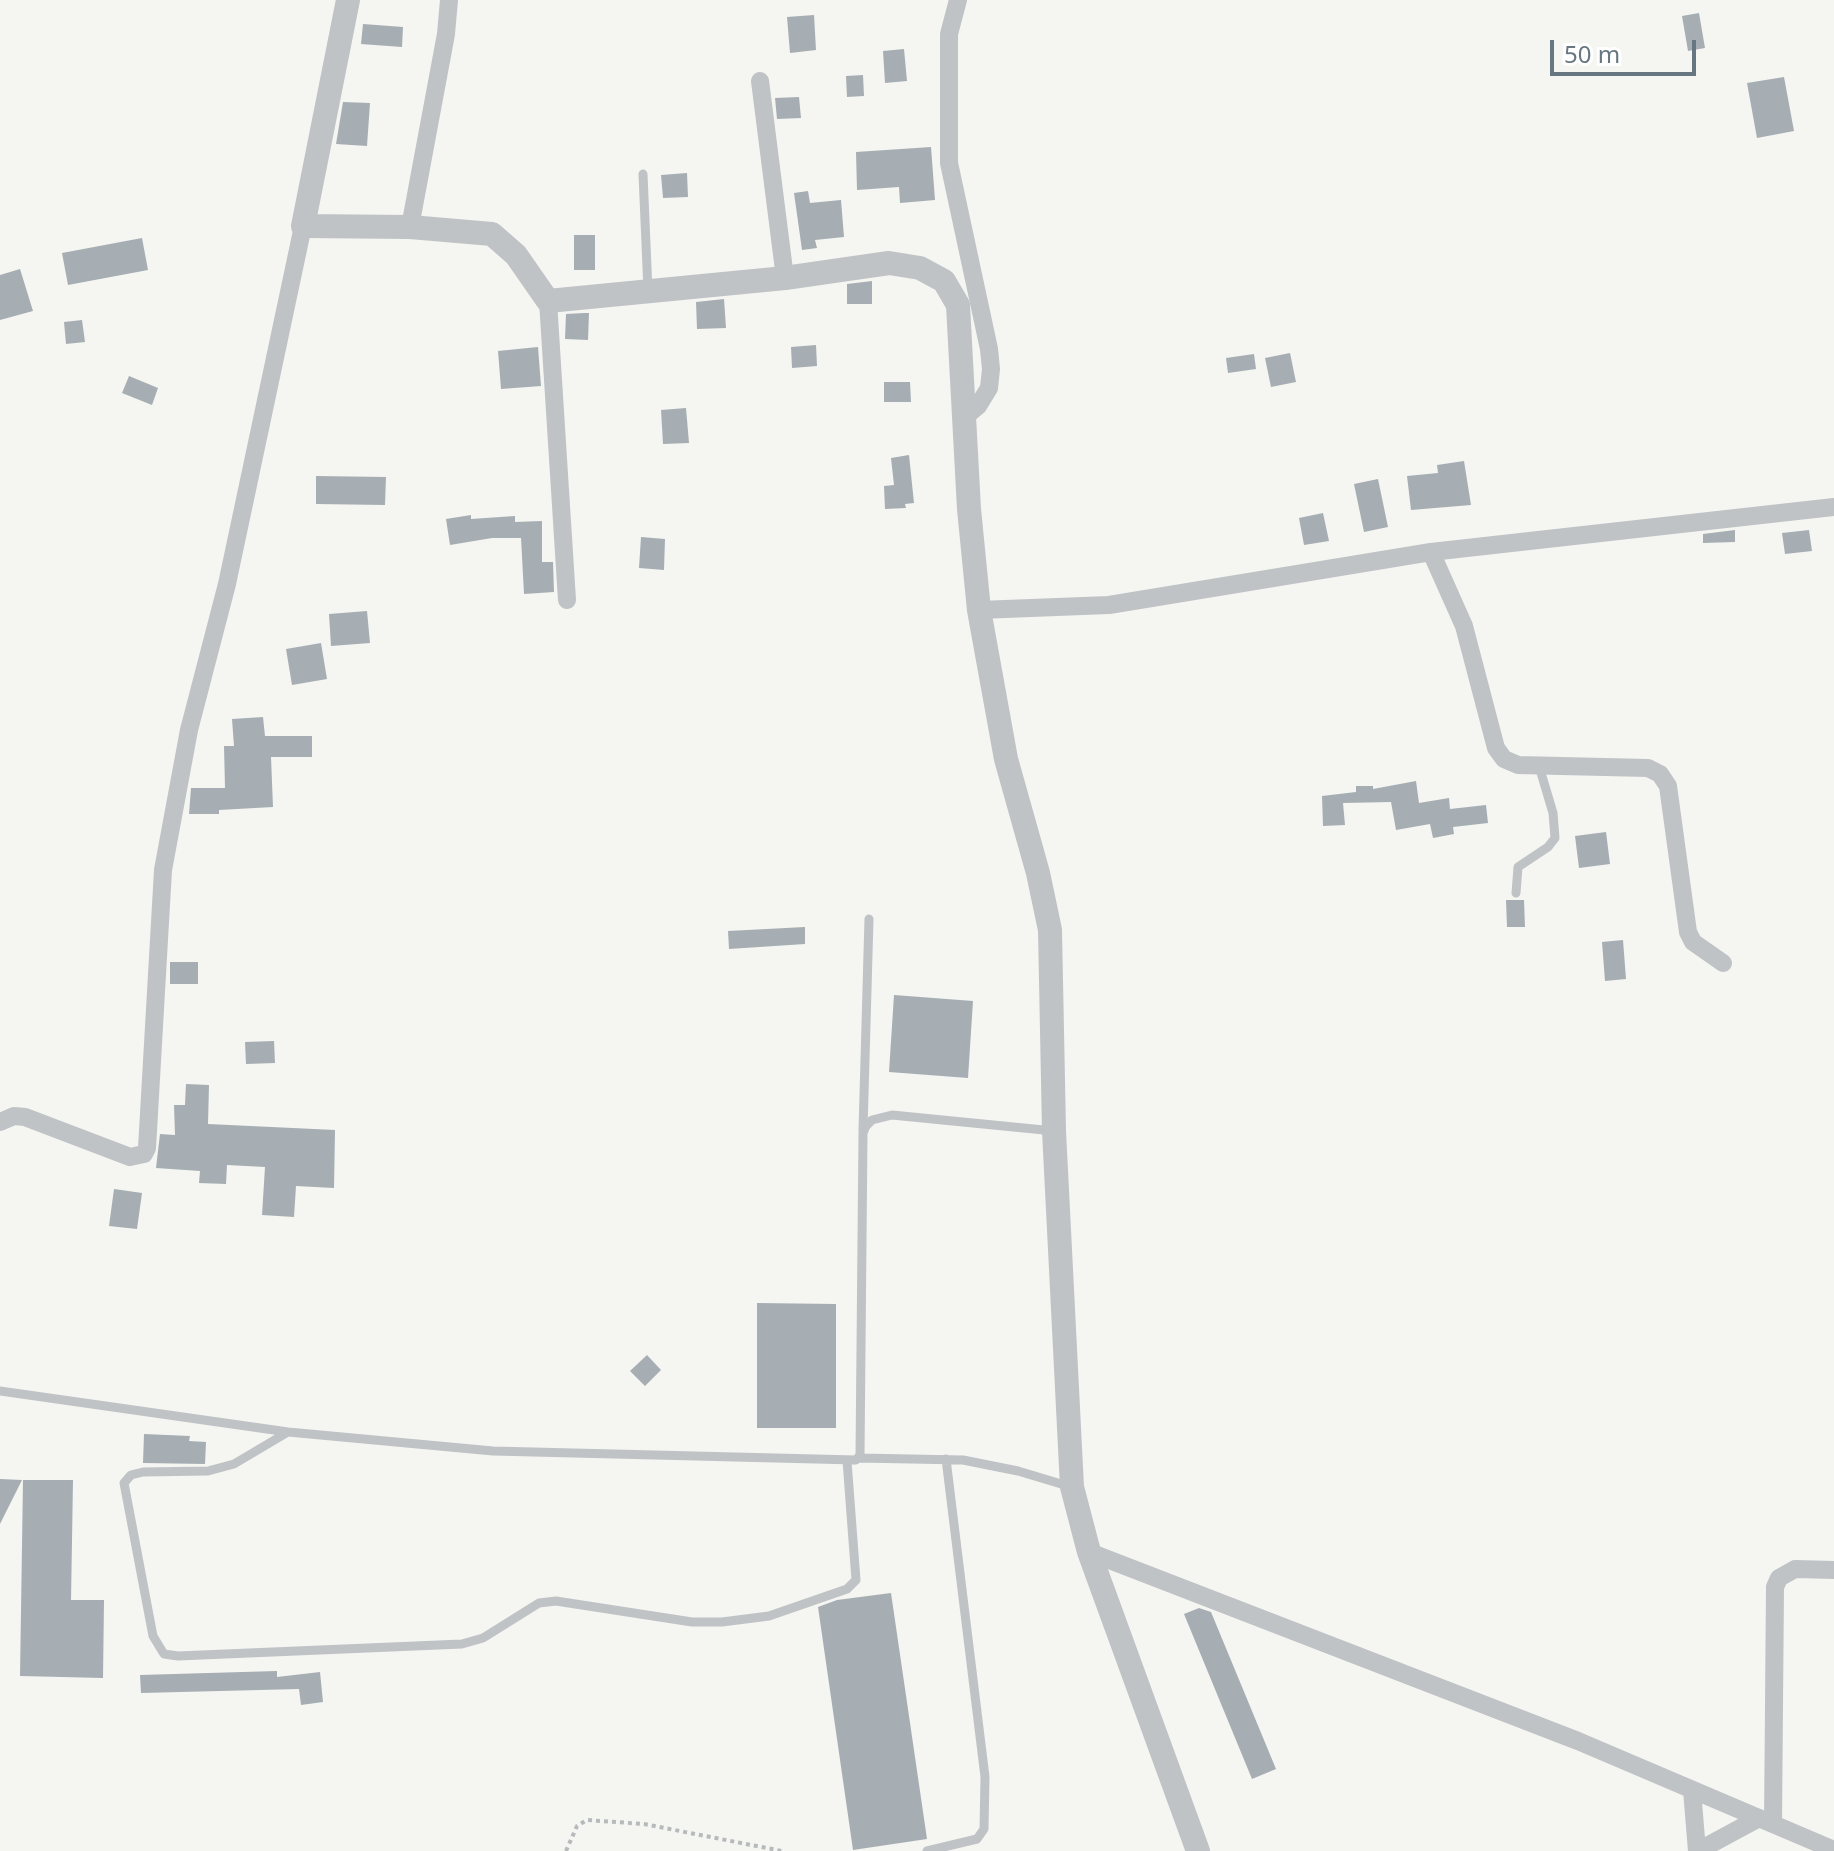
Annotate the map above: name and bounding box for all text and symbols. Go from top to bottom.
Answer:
scale bar [1554,24,1700,74]
text: 50 m [1564,37,1620,70]

